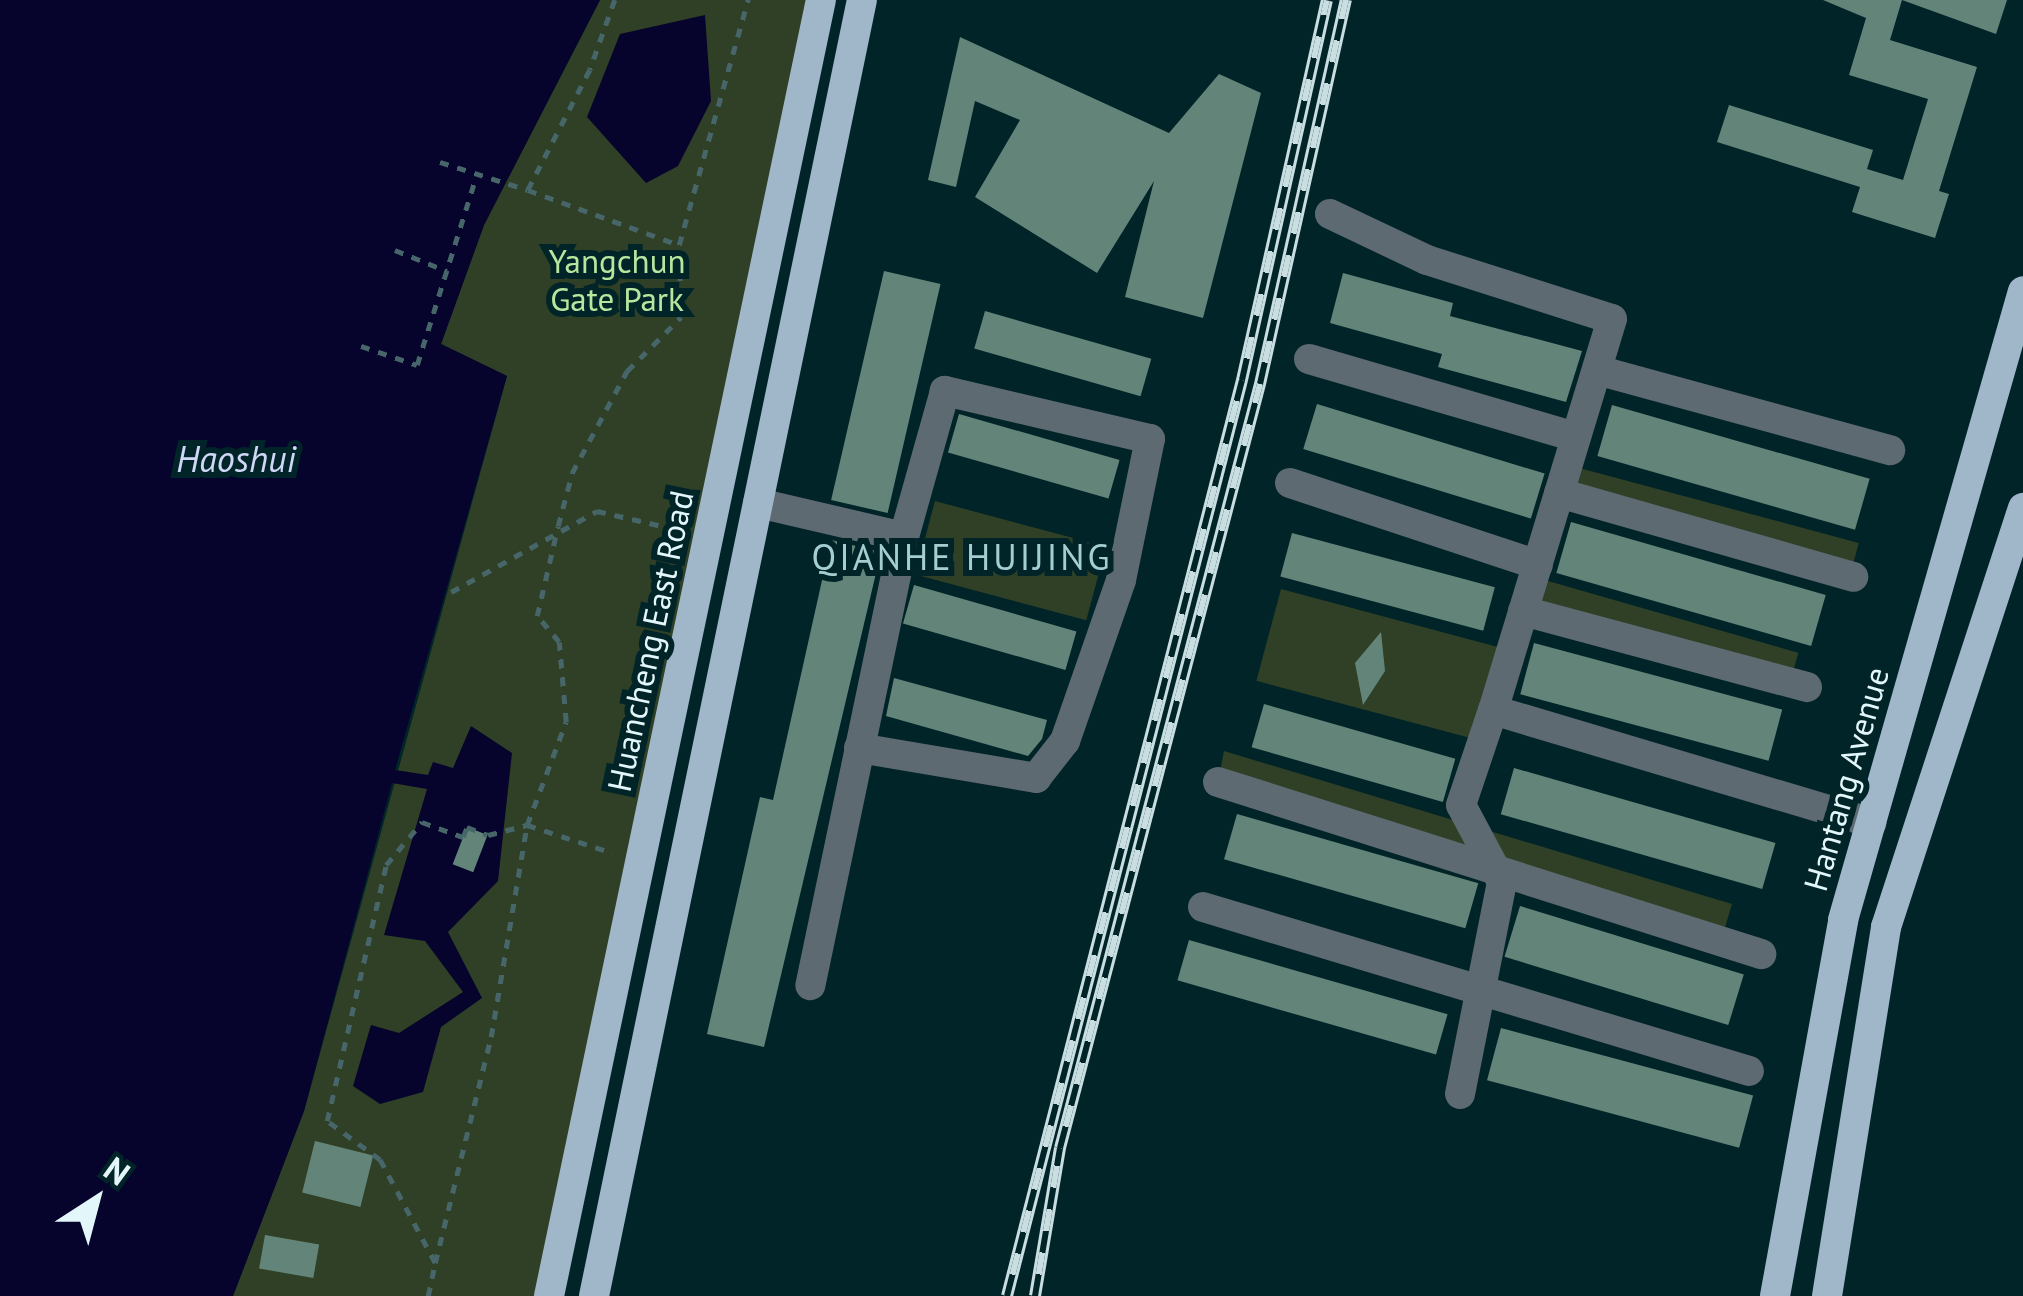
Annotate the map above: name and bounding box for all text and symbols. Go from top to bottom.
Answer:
park label: Yangchun Gate Park [549,241,685,319]
water label: Haoshui [176,437,296,481]
street label: Huancheng East Road [599,487,701,795]
district label: QIANHE HUIJING [812,535,1112,579]
street label: Hantang Avenue [1795,662,1897,896]
north arrow [36,1140,156,1260]
text: N [96,1147,139,1194]

